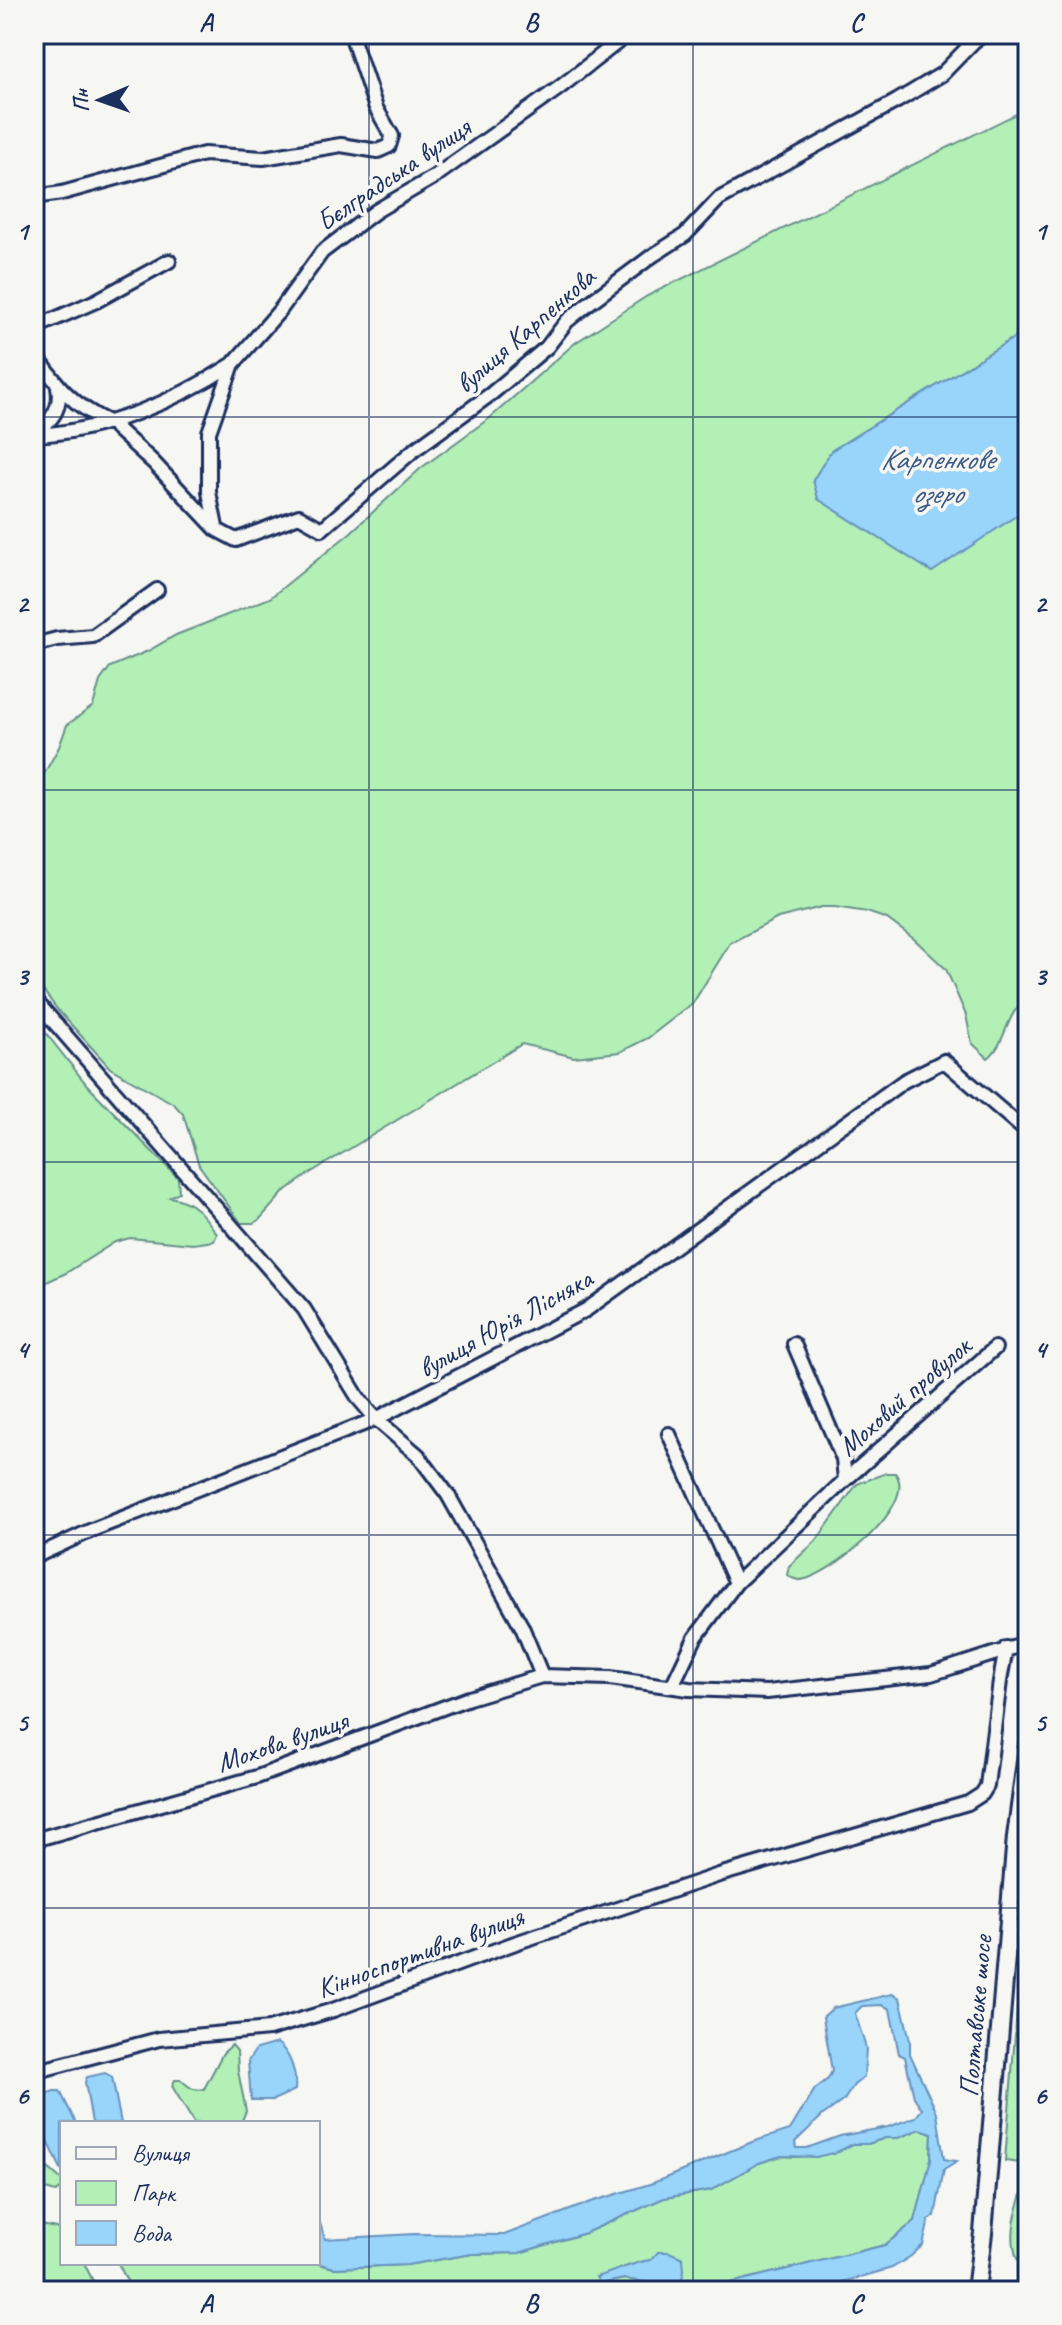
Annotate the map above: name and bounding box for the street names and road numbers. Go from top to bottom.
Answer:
street label: Бєлградська вулиця [309,108,479,238]
street label: вулиця Карпенкова [448,258,604,400]
street label: вулиця Юрія Лісняка [412,1260,600,1385]
street label: Моховий провулок [830,1327,980,1463]
street label: Мохова вулиця [212,1701,354,1780]
street label: Кінноспортивна вулиця [312,1898,529,2006]
street label: Полтавське шосе [951,1932,1000,2098]

